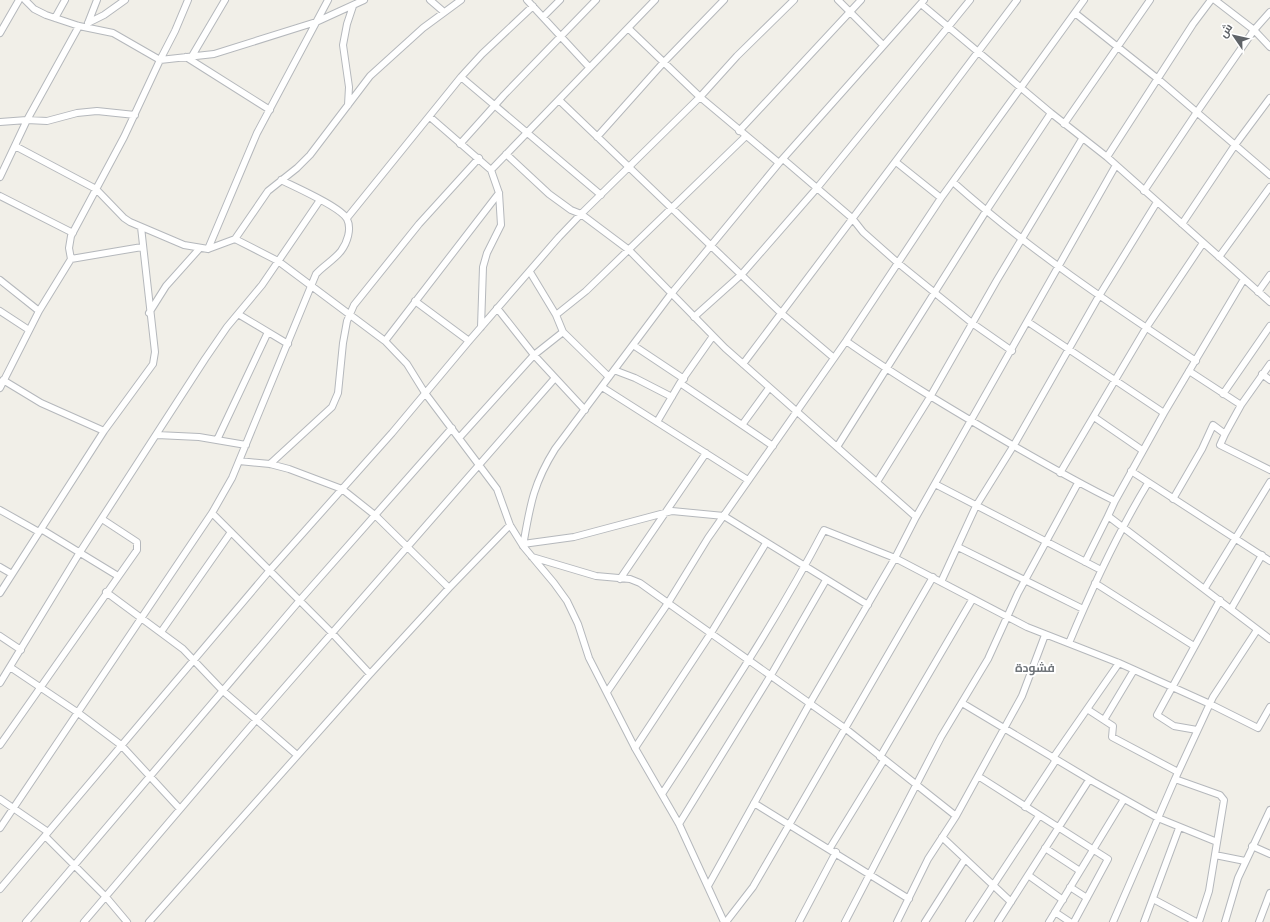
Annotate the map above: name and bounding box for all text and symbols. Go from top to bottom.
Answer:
north arrow [1214,16,1254,56]
text: ش [1216,21,1235,40]
district label: فشودة [1015,660,1055,676]

